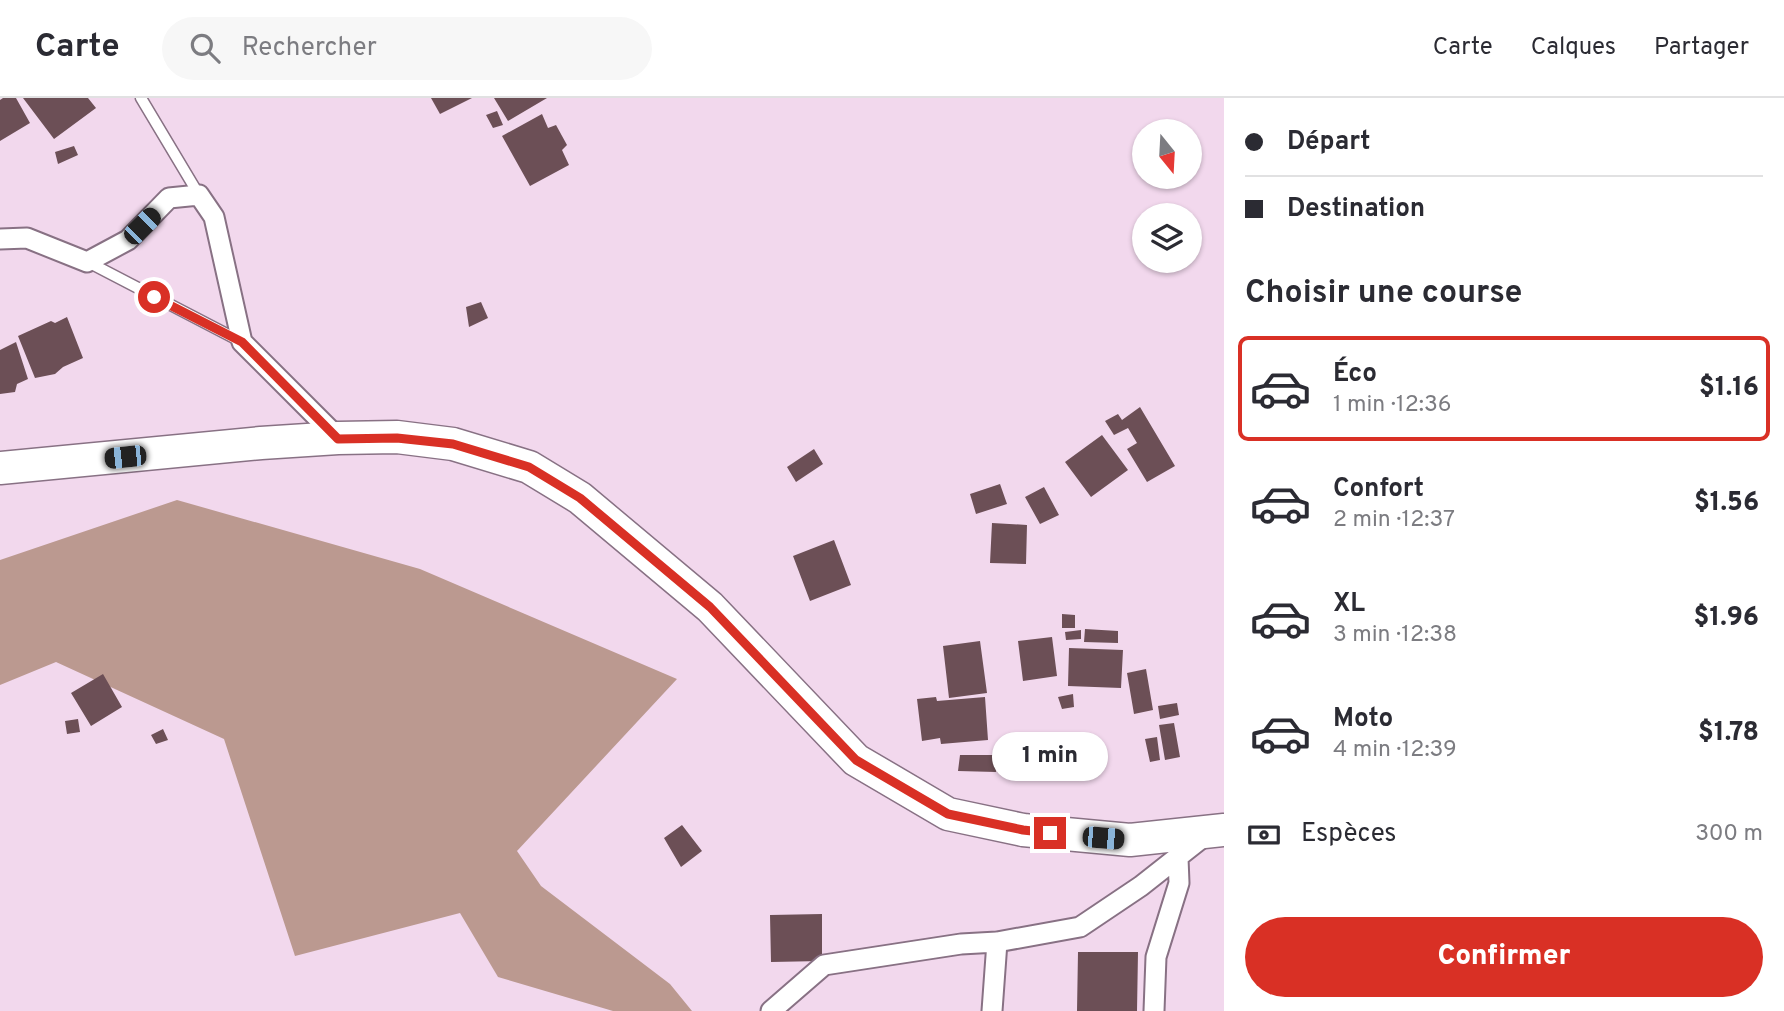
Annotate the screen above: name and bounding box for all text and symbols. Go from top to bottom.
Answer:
search box [162,17,652,80]
text: Carte [35,27,120,69]
icon: search [186,29,224,67]
text: Rechercher [242,32,377,65]
text: Carte [1433,33,1493,63]
text: Calques [1531,33,1616,63]
text: Partager [1654,33,1749,63]
north arrow [1132,119,1202,189]
map controls [1132,119,1202,273]
text: Départ [1287,126,1371,159]
text: Destination [1287,193,1425,226]
button: layers [1132,203,1202,273]
car [120,204,165,248]
text: Choisir une course [1245,274,1522,314]
route start [138,281,170,313]
icon: car [1249,357,1312,420]
text: Éco [1333,358,1377,391]
text: $1.16 [1699,372,1759,405]
text: 1 min · 12:36 [1333,391,1451,420]
car [104,444,147,470]
icon: car [1249,472,1312,535]
text: Confort [1333,473,1424,506]
text: $1.56 [1694,487,1759,520]
text: 2 min · 12:37 [1333,506,1455,535]
icon: car [1249,587,1312,650]
text: XL [1333,588,1365,621]
text: $1.96 [1694,602,1759,635]
text: 3 min · 12:38 [1333,621,1457,650]
icon: car [1249,702,1312,765]
text: Moto [1333,703,1393,736]
text: $1.78 [1698,717,1759,750]
callout: 1 min [992,732,1108,780]
text: 4 min · 12:39 [1333,736,1457,765]
text: 1 min [1022,742,1078,771]
icon: cash [1245,816,1283,854]
route end [1034,817,1066,849]
text: Espèces [1301,818,1397,851]
text: 300 m [1695,820,1763,849]
car [1082,826,1125,850]
button: Confirmer [1245,917,1763,997]

